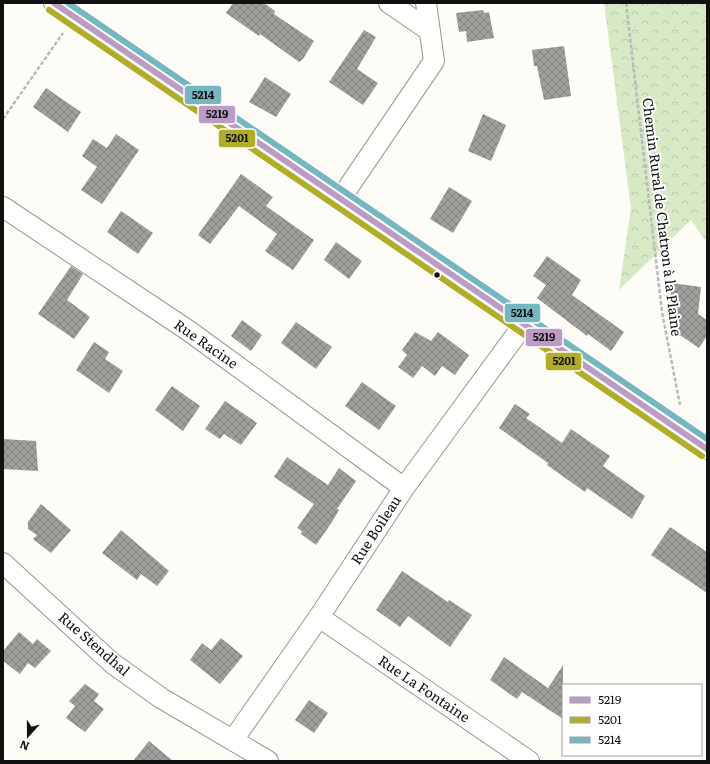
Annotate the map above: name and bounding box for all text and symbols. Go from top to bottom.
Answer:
line badge: 5214 [184,85,222,105]
text: 5214 [192,86,215,102]
street label: Chemin Rural de Chatron à la Plaine [638,97,688,337]
line badge: 5219 [198,105,236,124]
text: 5219 [206,105,228,121]
line badge: 5201 [218,129,256,148]
text: 5201 [225,129,249,145]
unlabelled marker [432,270,442,280]
line badge: 5214 [504,303,541,323]
text: 5214 [511,304,534,320]
street label: Rue Racine [171,314,243,373]
line badge: 5219 [525,328,563,347]
text: 5219 [533,328,555,344]
line badge: 5201 [545,352,582,371]
text: 5201 [552,352,576,368]
street label: Rue Boileau [345,491,405,568]
street label: Rue Stendhal [55,607,135,680]
street label: Rue La Fontaine [375,650,474,726]
legend [562,684,702,756]
text: 5219 [598,690,621,708]
text: 5201 [598,710,622,728]
north arrow [8,716,48,756]
text: 5214 [598,730,621,748]
text: N [17,737,31,755]

